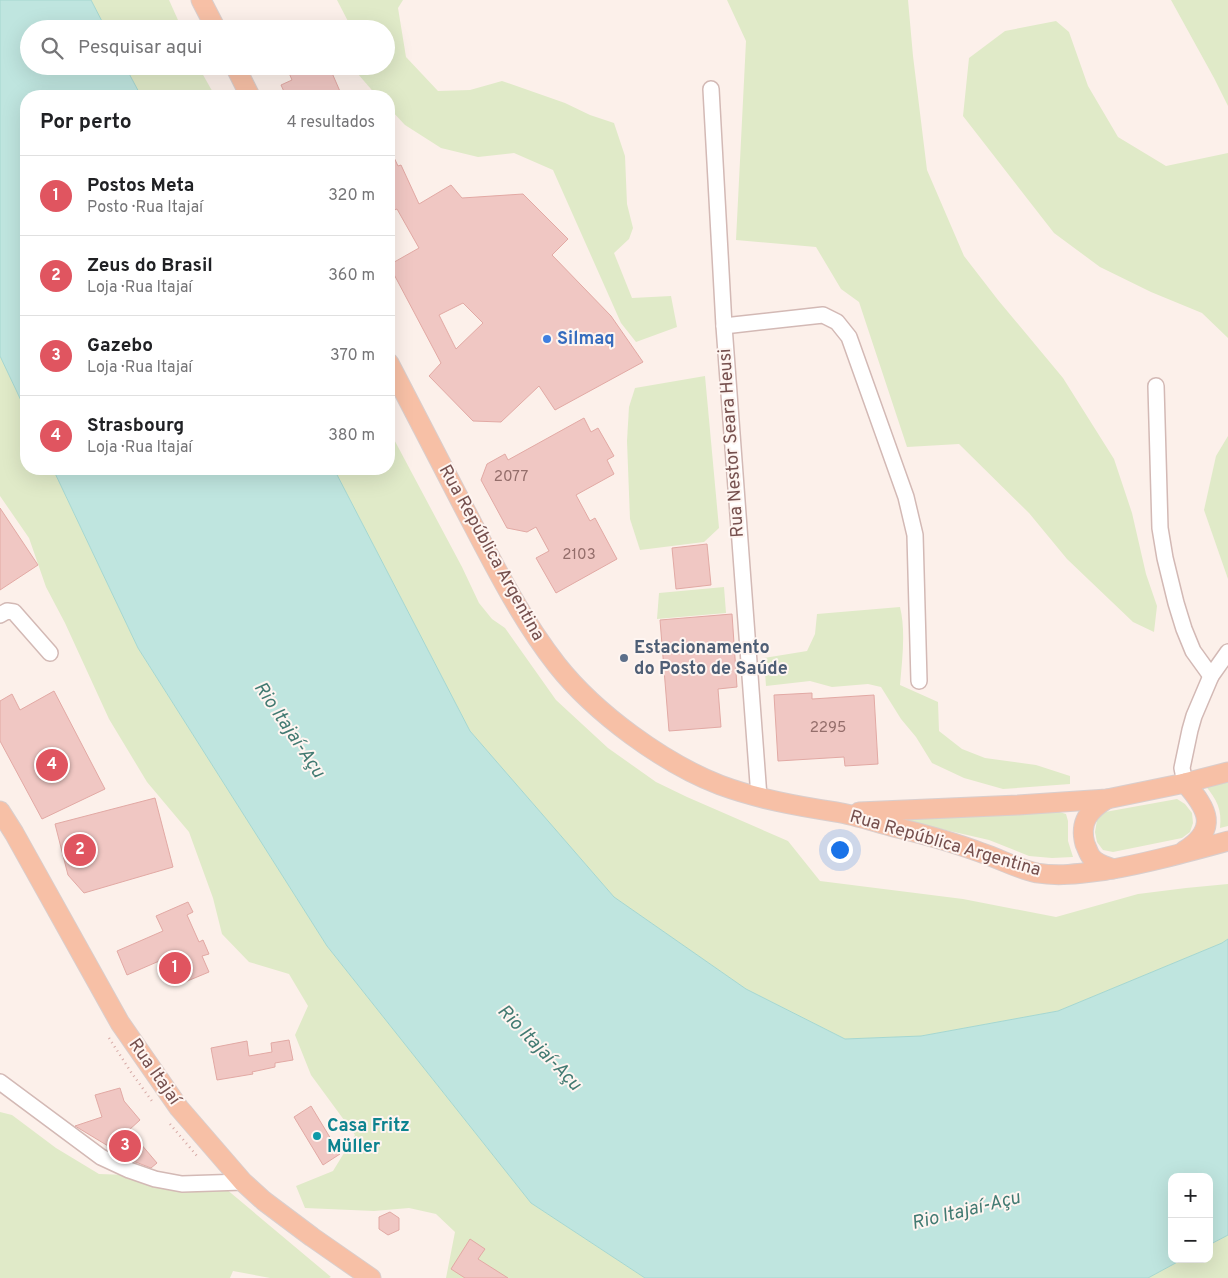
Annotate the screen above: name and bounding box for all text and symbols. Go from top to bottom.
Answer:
search box [20,20,395,75]
icon: search [38,34,66,62]
text: Pesquisar aqui [78,36,202,60]
text: Por perto [40,109,132,136]
text: 4 resultados [287,113,375,133]
text: Postos Meta [87,174,194,198]
text: 1 [53,186,59,206]
text: 320 m [328,186,375,206]
text: Posto · Rua Itajaí [87,198,203,218]
text: Zeus do Brasil [87,254,213,278]
text: 2 [51,266,61,286]
text: 360 m [328,266,375,286]
text: Loja · Rua Itajaí [87,278,192,298]
place label: Silmaq [557,328,615,351]
marker: Silmaq [541,333,553,345]
text: Gazebo [87,334,153,358]
text: 3 [51,346,61,366]
text: 370 m [330,346,375,366]
street label: Rua Nestor Seara Heusi [714,348,750,538]
text: Loja · Rua Itajaí [87,358,192,378]
text: Strasbourg [87,414,184,438]
text: 4 [51,426,61,446]
text: 380 m [328,426,375,446]
text: Loja · Rua Itajaí [87,438,192,458]
street label: Rua República Argentina [433,461,549,645]
house number: 2077 [494,468,528,487]
house number: 2103 [562,546,596,565]
place label: Estacionamento do Posto de Saúde [634,637,788,681]
marker: Estacionamento do Posto de Saúde [618,652,630,664]
water label: Rio Itajaí-Açu [248,677,330,783]
house number: 2295 [810,719,846,738]
pin: 4 [36,746,68,784]
street label: Rua República Argentina [847,806,1043,882]
pin: 2 [64,831,96,869]
your location [827,837,853,863]
pin: 1 [159,949,191,987]
water label: Rio Itajaí-Açu [492,1000,587,1097]
street label: Rua Itajaí [123,1034,186,1111]
place label: Casa Fritz Müller [327,1115,410,1159]
pin: 3 [109,1127,141,1165]
marker: Casa Fritz Müller [311,1130,323,1142]
map controls [1168,1173,1213,1263]
button: + [1168,1173,1213,1218]
water label: Rio Itajaí-Açu [909,1186,1023,1236]
button: − [1168,1218,1213,1263]

